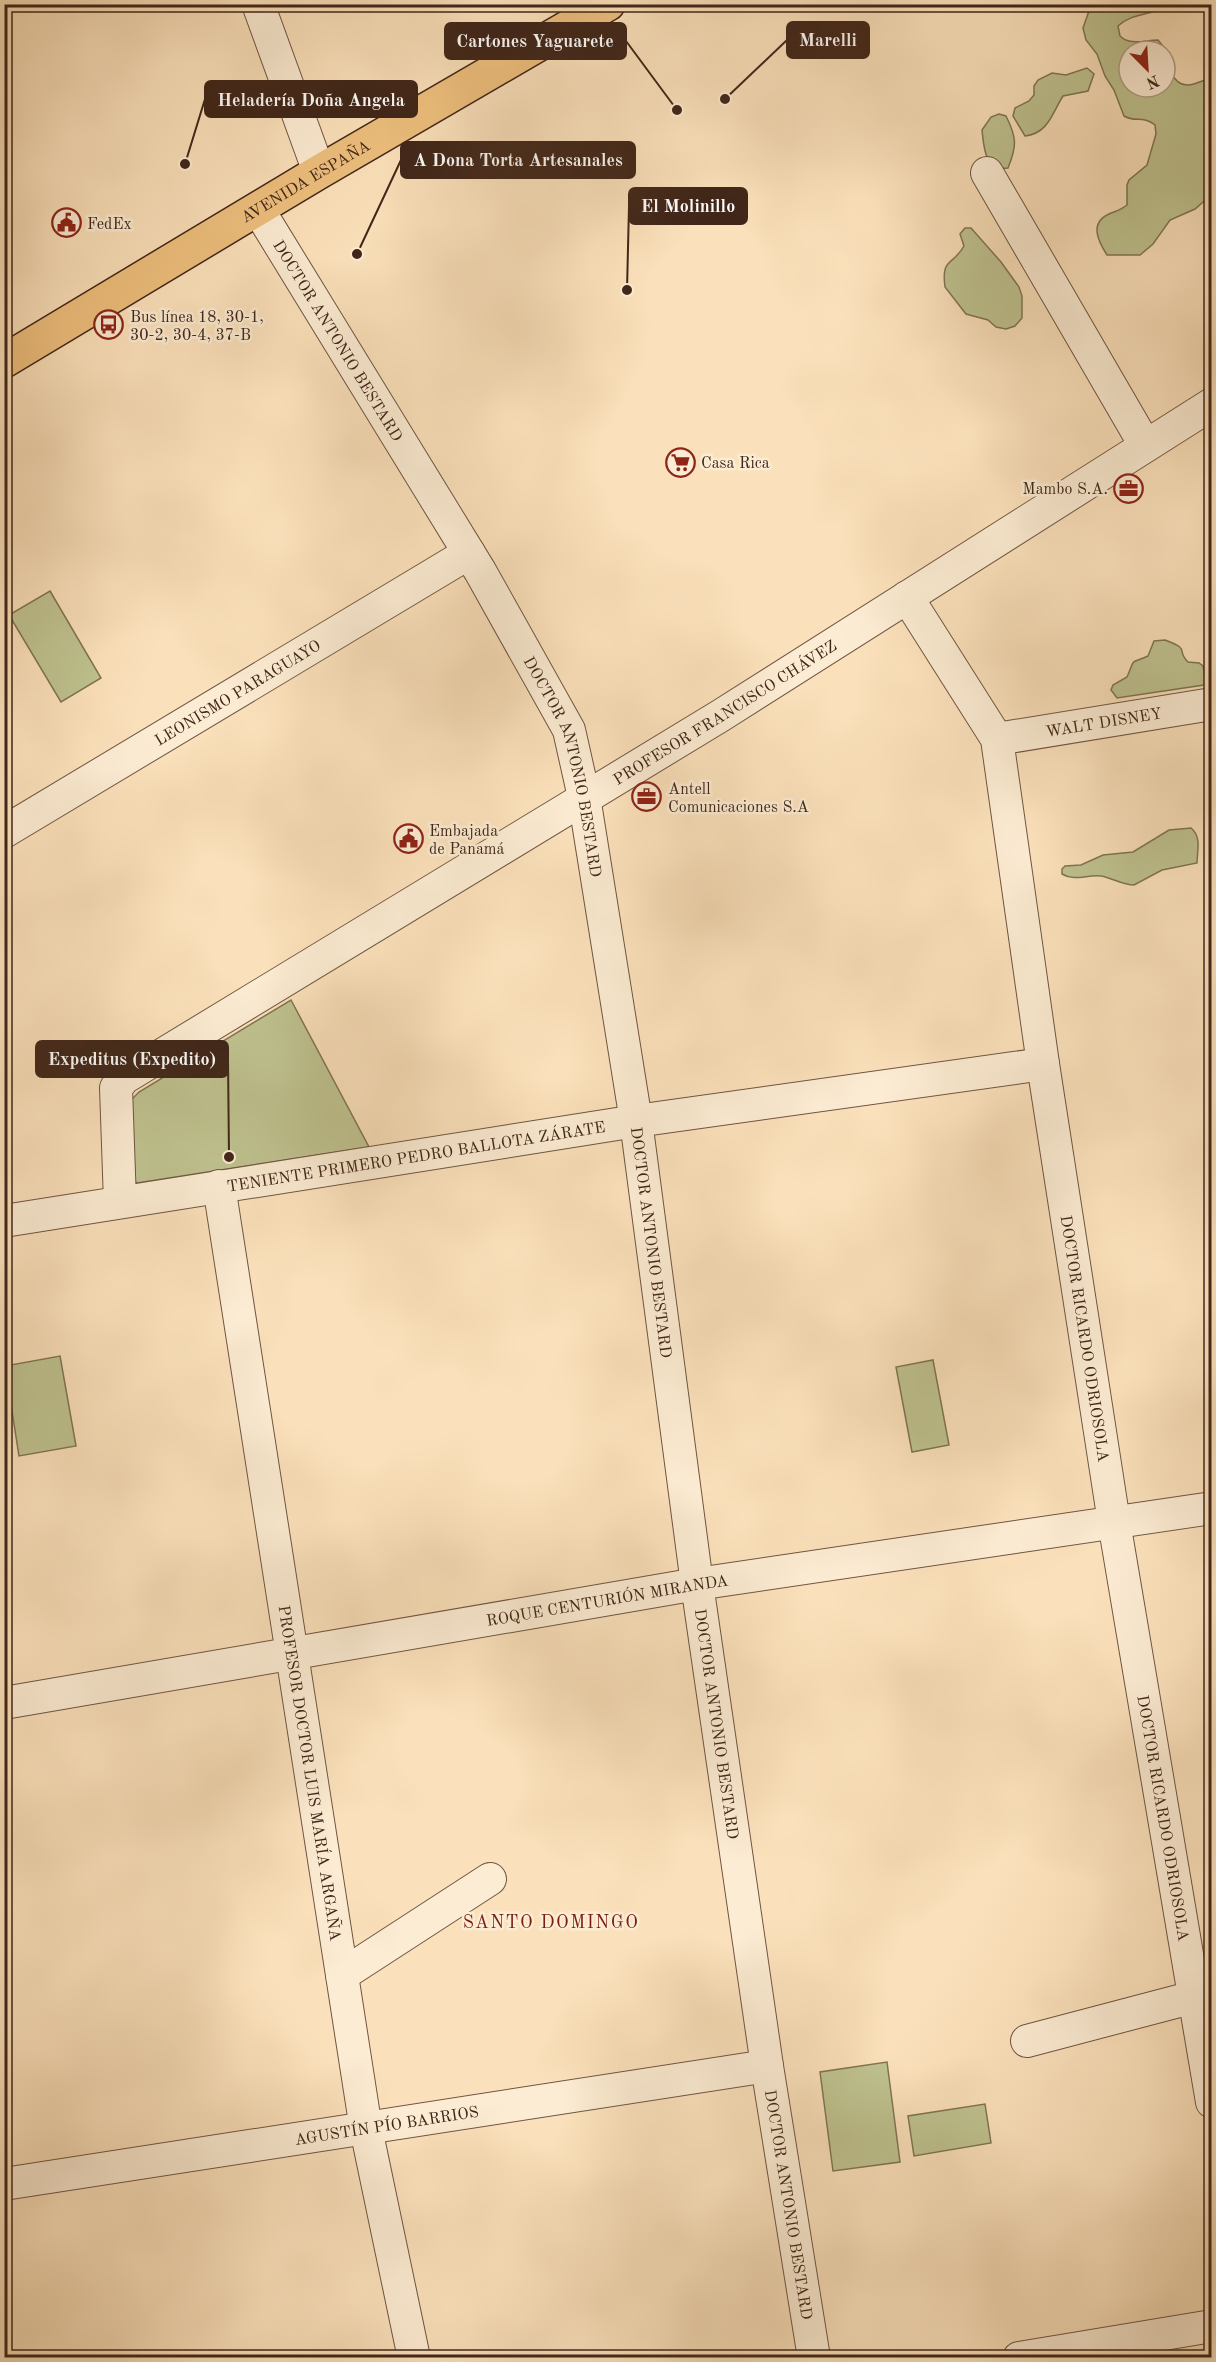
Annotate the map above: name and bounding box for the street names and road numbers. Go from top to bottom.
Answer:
street label: AVENIDA ESPAÑA [239,138,373,227]
street label: DOCTOR ANTONIO BESTARD [269,238,405,445]
street label: LEONISMO PARAGUAYO [152,638,324,750]
street label: PROFESOR FRANCISCO CHÁVEZ [611,638,840,789]
street label: DOCTOR ANTONIO BESTARD [520,654,603,878]
street label: WALT DISNEY [1045,706,1163,741]
street label: TENIENTE PRIMERO PEDRO BALLOTA ZÁRATE [226,1120,607,1196]
street label: DOCTOR ANTONIO BESTARD [627,1126,673,1359]
street label: DOCTOR RICARDO ODRIOSOLA [1057,1214,1111,1463]
street label: ROQUE CENTURIÓN MIRANDA [485,1573,730,1630]
street label: PROFESOR DOCTOR LUIS MARÍA ARGAÑA [274,1604,346,1942]
street label: DOCTOR ANTONIO BESTARD [691,1608,740,1841]
street label: DOCTOR RICARDO ODRIOSOLA [1133,1694,1191,1943]
street label: DOCTOR ANTONIO BESTARD [761,2089,814,2321]
street label: AGUSTÍN PÍO BARRIOS [294,2105,480,2149]

